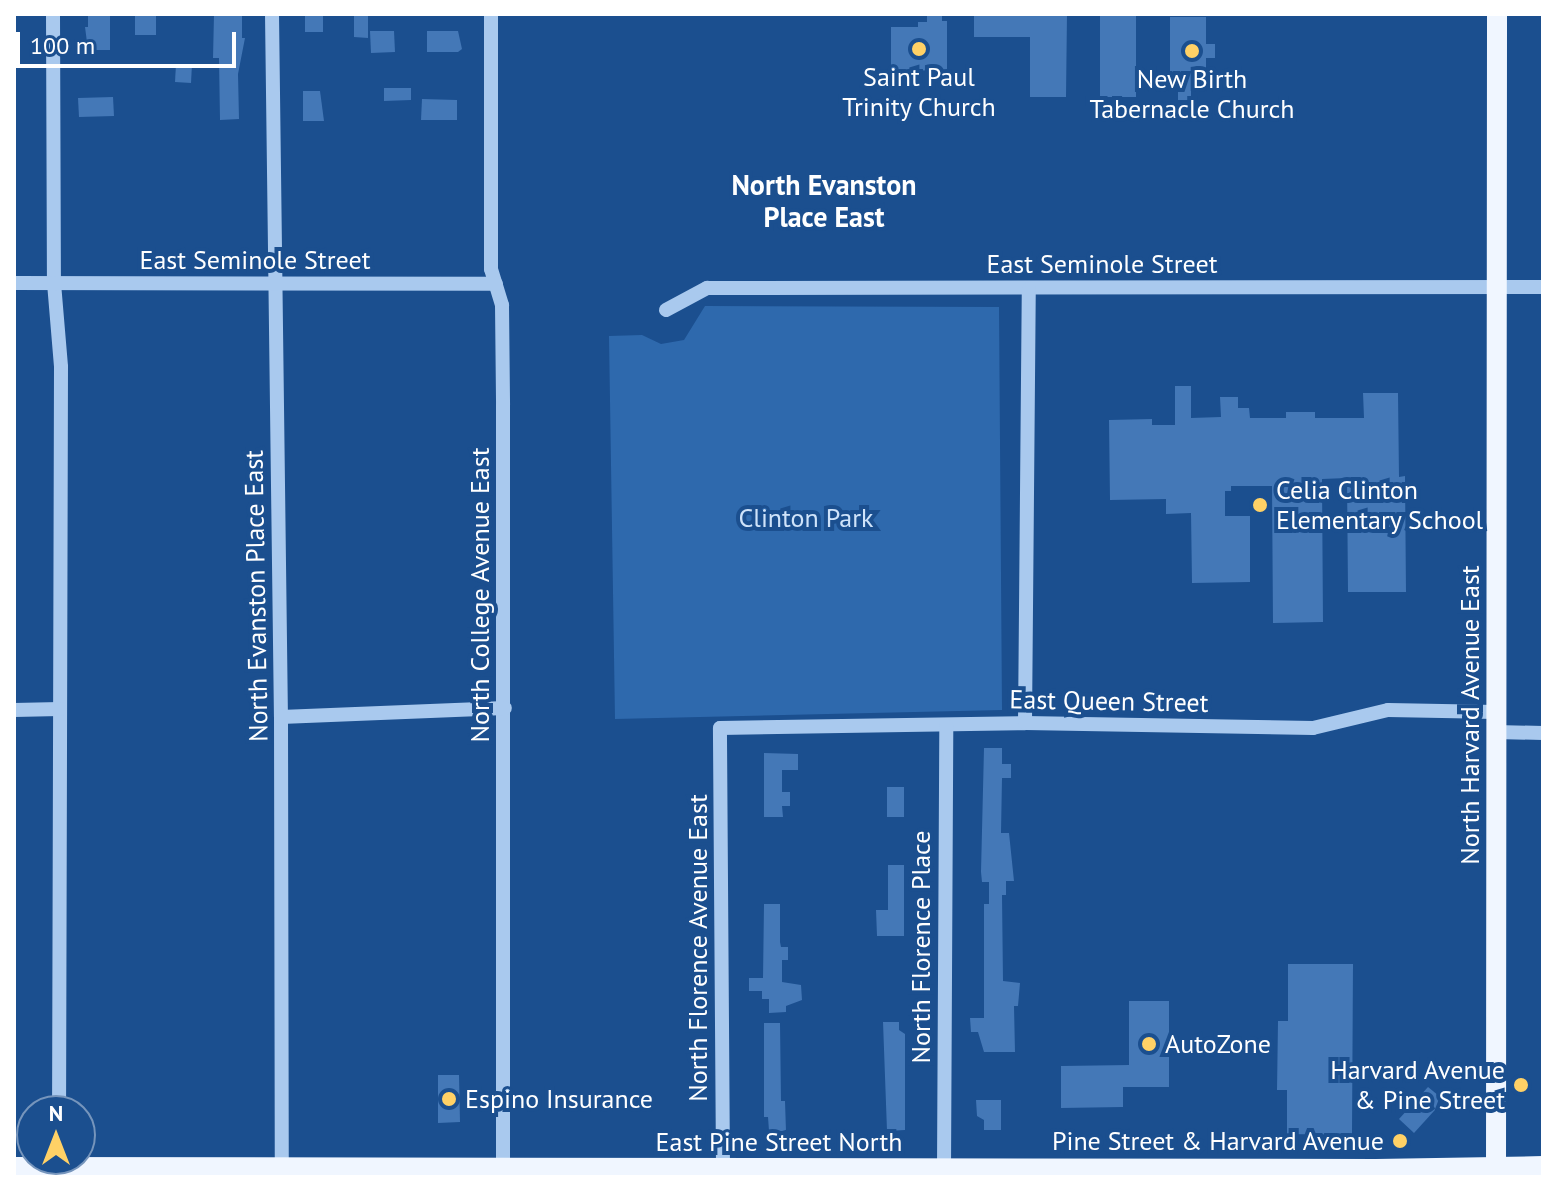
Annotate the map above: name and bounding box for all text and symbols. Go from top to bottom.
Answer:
scale bar [20,16,240,66]
text: 100 m [30,30,95,61]
marker: Saint Paul Trinity Church [910,40,928,58]
marker: New Birth Tabernacle Church [1183,42,1201,60]
place label: Saint Paul Trinity Church [842,61,996,122]
place label: New Birth Tabernacle Church [1089,63,1295,124]
district label: North Evanston Place East [731,168,917,234]
street label: East Seminole Street [140,244,370,276]
street label: East Seminole Street [987,248,1217,280]
street label: North College Avenue East [464,447,496,743]
street label: North Evanston Place East [238,450,274,742]
place label: Celia Clinton Elementary School [1276,474,1484,536]
marker: Celia Clinton Elementary School [1251,496,1269,514]
park label: Clinton Park [738,502,874,534]
street label: North Harvard Avenue East [1454,565,1486,865]
street label: East Queen Street [1009,684,1209,718]
street label: North Florence Avenue East [682,794,714,1102]
street label: North Florence Place [905,831,937,1063]
place label: AutoZone [1165,1028,1271,1060]
marker: AutoZone [1140,1035,1158,1053]
place label: Harvard Avenue & Pine Street [1329,1054,1505,1116]
marker: Harvard Avenue & Pine Street [1512,1076,1530,1094]
place label: Espino Insurance [465,1083,653,1115]
marker: Espino Insurance [440,1090,458,1108]
north arrow [16,1095,96,1175]
text: N [49,1099,63,1127]
place label: Pine Street & Harvard Avenue [1051,1125,1384,1157]
street label: East Pine Street North [656,1126,902,1158]
marker: Pine Street & Harvard Avenue [1391,1132,1409,1150]

